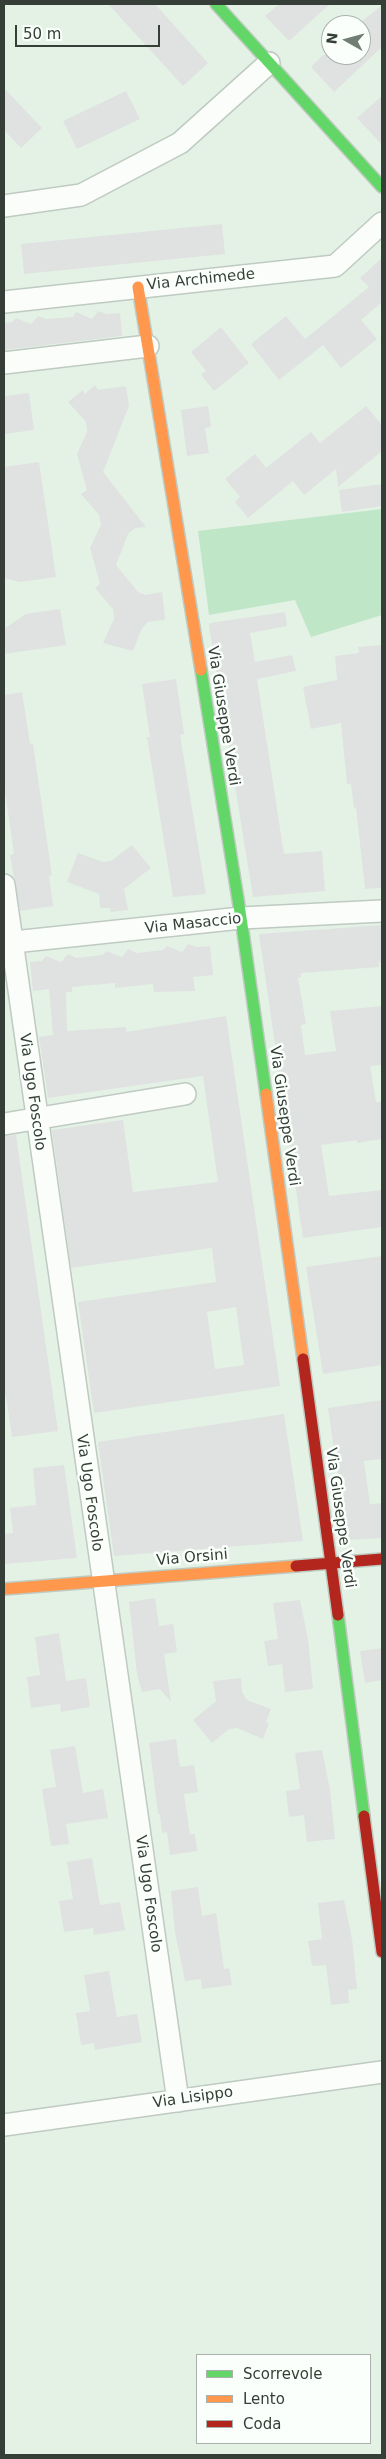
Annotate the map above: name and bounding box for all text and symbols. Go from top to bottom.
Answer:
scale bar [18,15,162,47]
north arrow [321,15,371,65]
text: 50 m [23,25,61,43]
text: N [323,32,341,45]
street label: Via Archimede [146,265,256,295]
street label: Via Giuseppe Verdi [203,645,243,787]
street label: Via Masaccio [144,910,242,938]
street label: Via Ugo Foscolo [15,1032,49,1152]
street label: Via Giuseppe Verdi [265,1045,303,1187]
street label: Via Ugo Foscolo [72,1433,106,1553]
street label: Via Giuseppe Verdi [321,1447,359,1589]
street label: Via Orsini [156,1546,228,1570]
street label: Via Ugo Foscolo [131,1834,165,1954]
street label: Via Lisippo [152,2083,234,2113]
legend [196,2354,371,2444]
text: Scorrevole [243,2365,322,2383]
text: Lento [243,2390,285,2408]
text: Coda [243,2415,281,2433]

